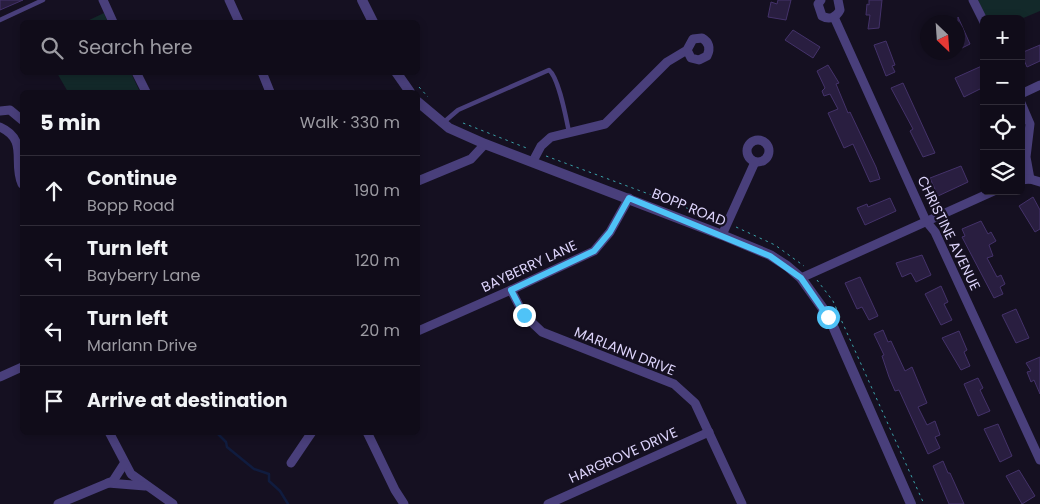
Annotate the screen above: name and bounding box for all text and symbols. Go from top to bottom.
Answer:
north arrow [920,15,965,60]
map controls [980,15,1025,195]
button: + [980,15,1025,60]
search box [20,20,420,75]
icon: search [38,34,66,62]
text: Search here [78,34,192,61]
button: − [980,60,1025,105]
button: locate [980,105,1025,150]
text: 5 min [40,108,101,137]
text: Walk · 330 m [300,111,400,134]
button: layers [980,150,1025,195]
text: Continue [87,165,177,192]
street label: CHRISTINE AVENUE [913,172,985,294]
icon: ahead [40,177,68,205]
text: 190 m [354,179,400,202]
street label: BOPP ROAD [649,183,729,231]
text: Bopp Road [87,194,175,217]
text: Turn left [87,235,168,262]
street label: BAYBERRY LANE [478,235,580,297]
icon: left [40,247,68,275]
text: 120 m [355,249,400,272]
text: Bayberry Lane [87,264,200,287]
route end [513,304,536,327]
text: Turn left [87,305,168,332]
route start [817,306,840,329]
icon: left [40,317,68,345]
text: 20 m [360,319,400,342]
street label: MARLANN DRIVE [571,322,679,380]
text: Marlann Drive [87,334,197,357]
icon: arrive [40,387,68,415]
text: Arrive at destination [87,387,288,414]
street label: HARGROVE DRIVE [566,422,680,488]

